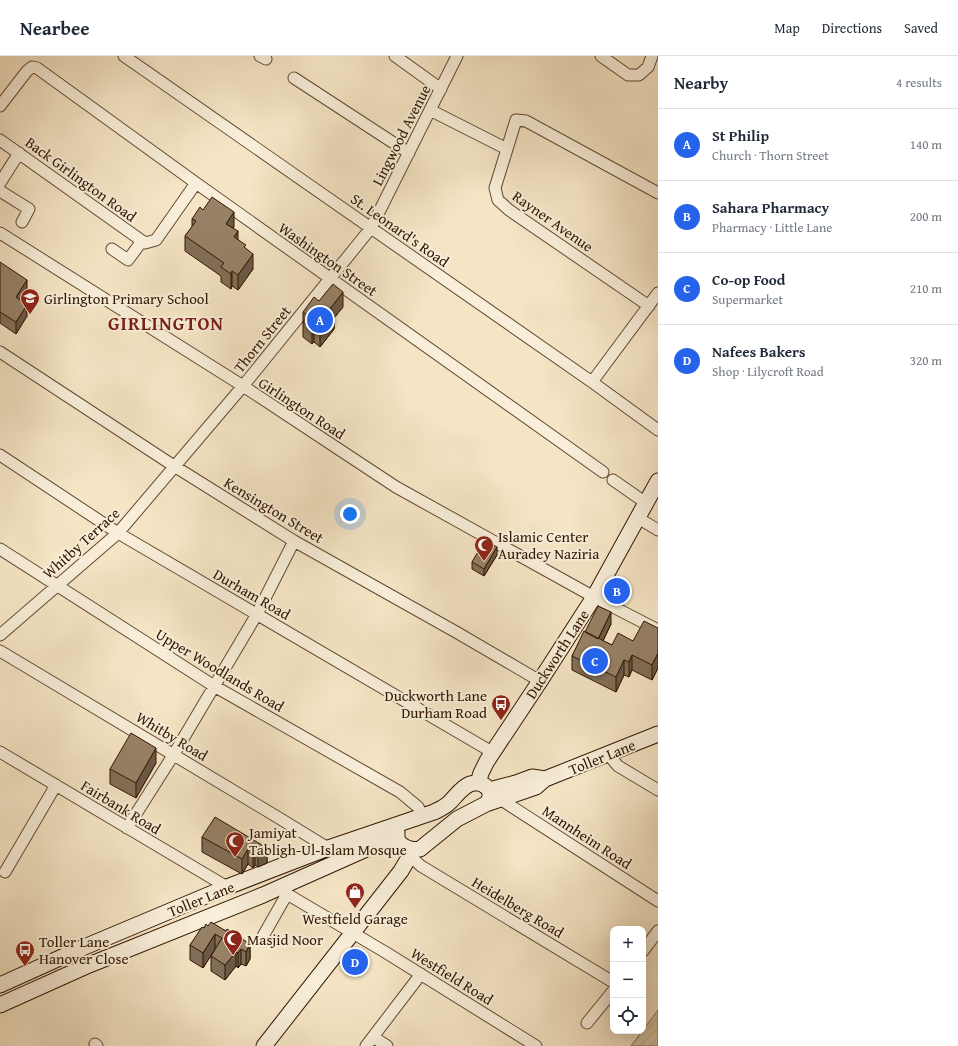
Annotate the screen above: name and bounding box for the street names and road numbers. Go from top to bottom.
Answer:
street label: Lingwood Avenue [367,81,435,189]
street label: Back Girlington Road [21,132,141,226]
street label: Rayner Avenue [508,185,598,257]
street label: St. Leonard's Road [347,188,453,272]
street label: Washington Street [274,217,382,301]
street label: Thorn Street [229,301,296,377]
street label: Girlington Road [255,372,349,444]
street label: Kensington Street [220,472,328,548]
street label: Whitby Terrace [38,503,124,583]
street label: Durham Road [210,563,294,625]
street label: Duckworth Lane [520,605,594,703]
street label: Upper Woodlands Road [152,623,288,717]
street label: Whitby Road [132,706,212,766]
street label: Toller Lane [565,734,639,780]
street label: Fairbank Road [77,775,165,839]
street label: Mannheim Road [538,800,636,874]
street label: Heidelberg Road [468,871,568,943]
street label: Toller Lane [164,876,238,922]
street label: Westfield Road [407,942,497,1010]

